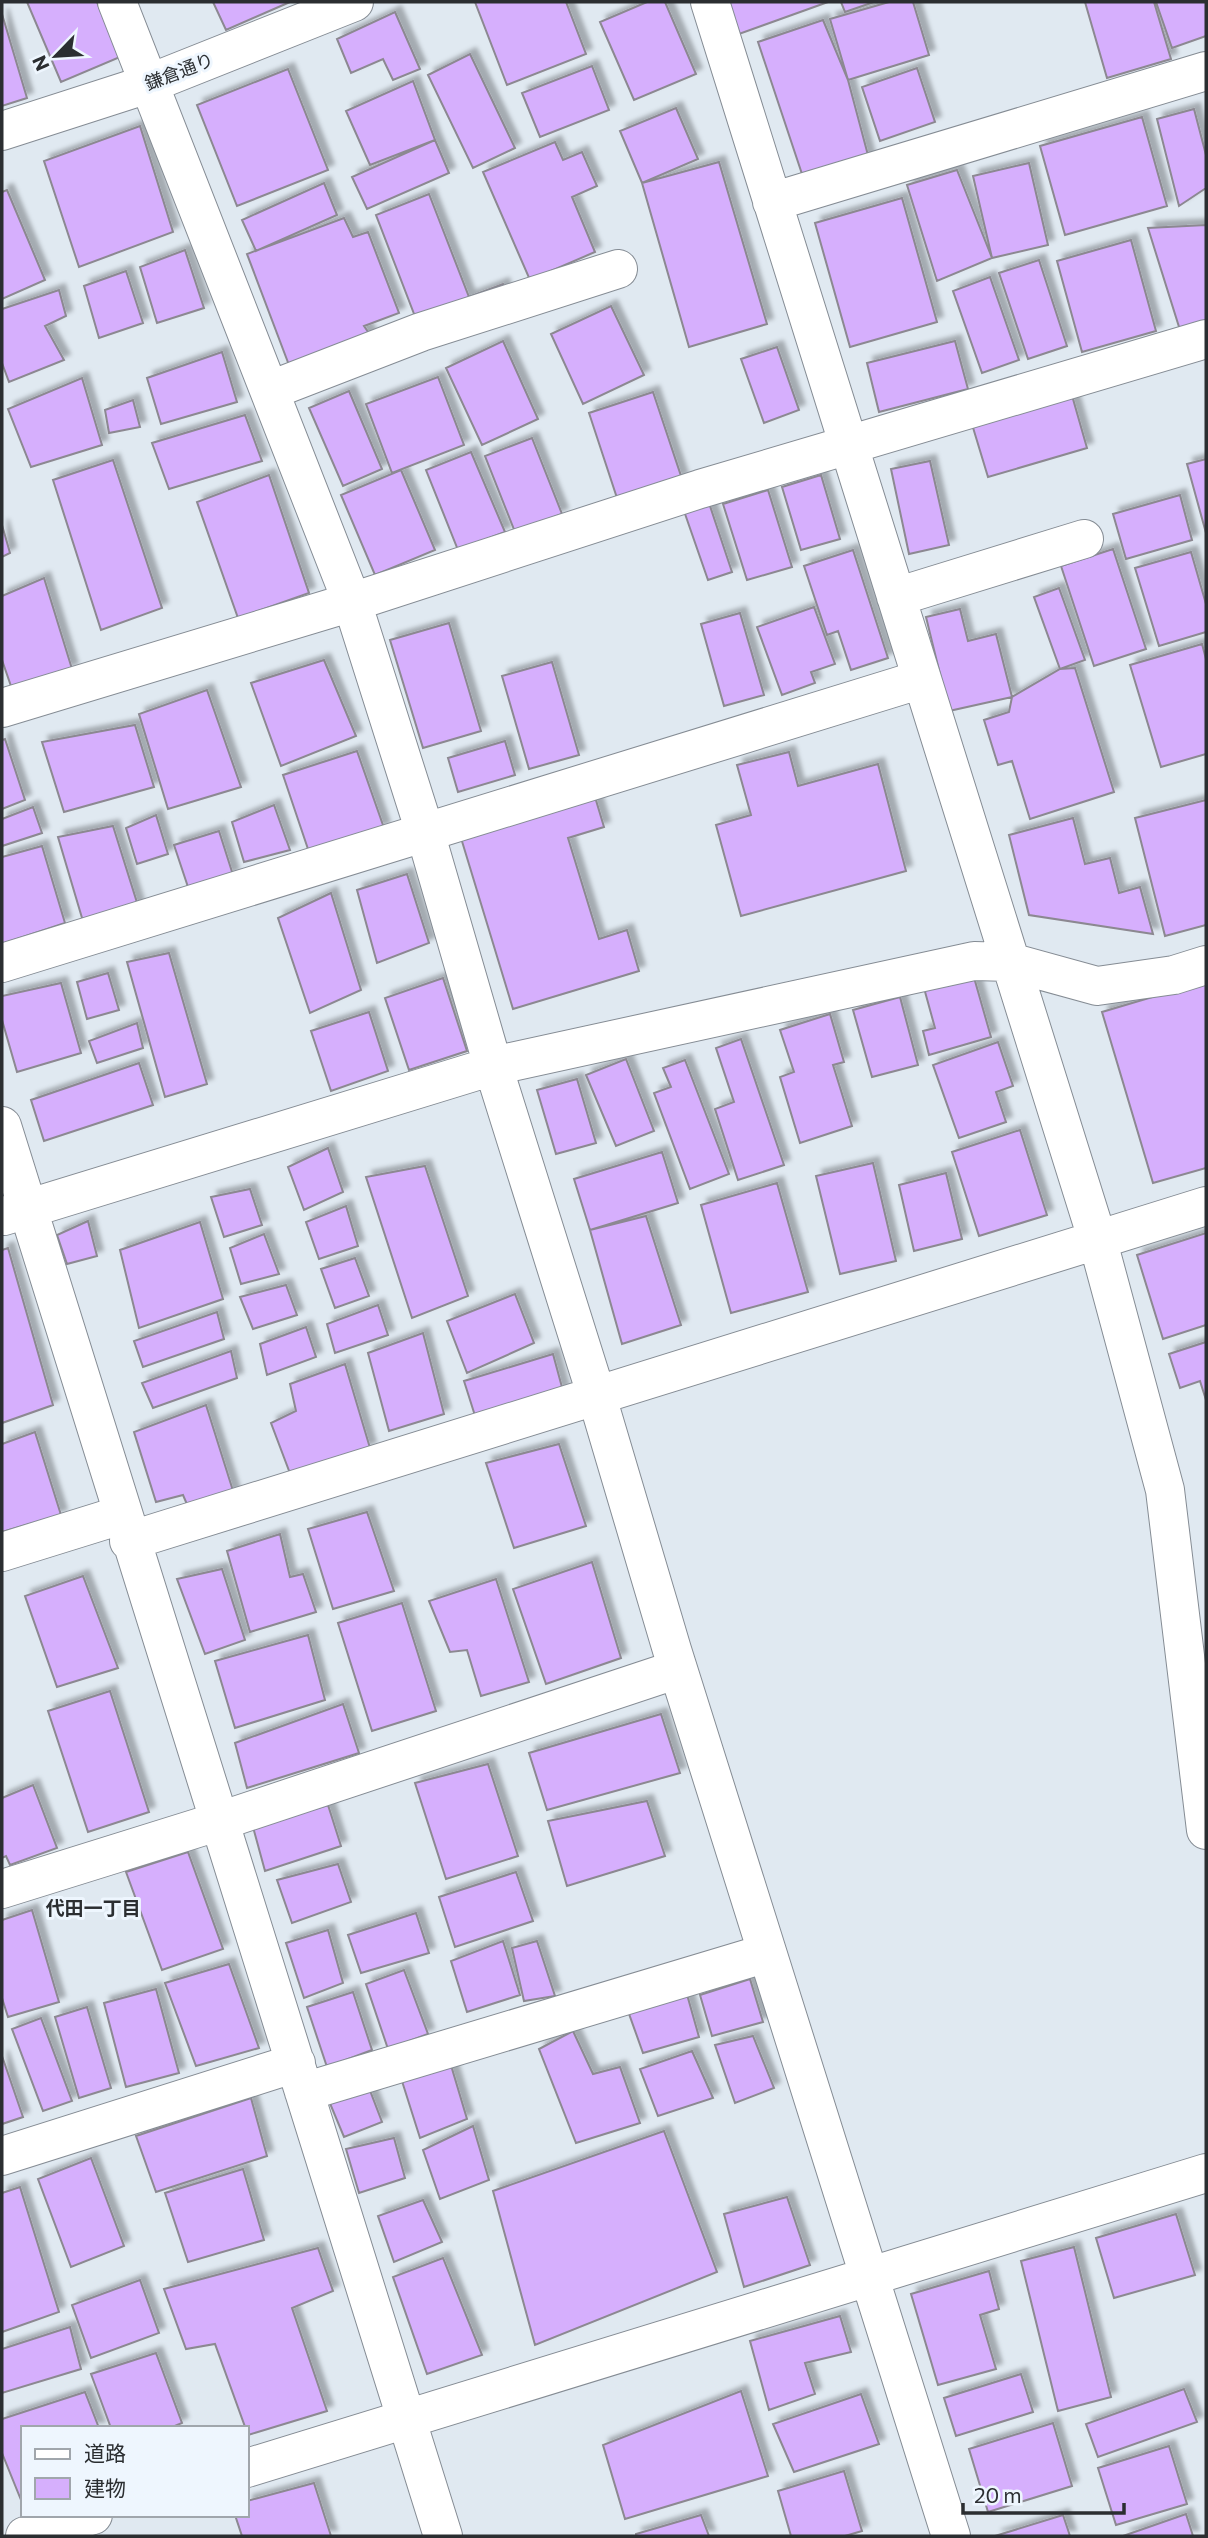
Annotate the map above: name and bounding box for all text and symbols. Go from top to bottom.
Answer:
north arrow [21,21,91,91]
street label: 鎌倉通り [141,48,217,94]
text: N [27,52,54,75]
district label: 代田一丁目 [45,1896,141,1919]
legend [21,2426,248,2517]
text: 道路 [84,2440,126,2465]
scale bar [963,2472,1124,2516]
text: 建物 [84,2475,126,2500]
text: 20 m [974,2482,1022,2507]

